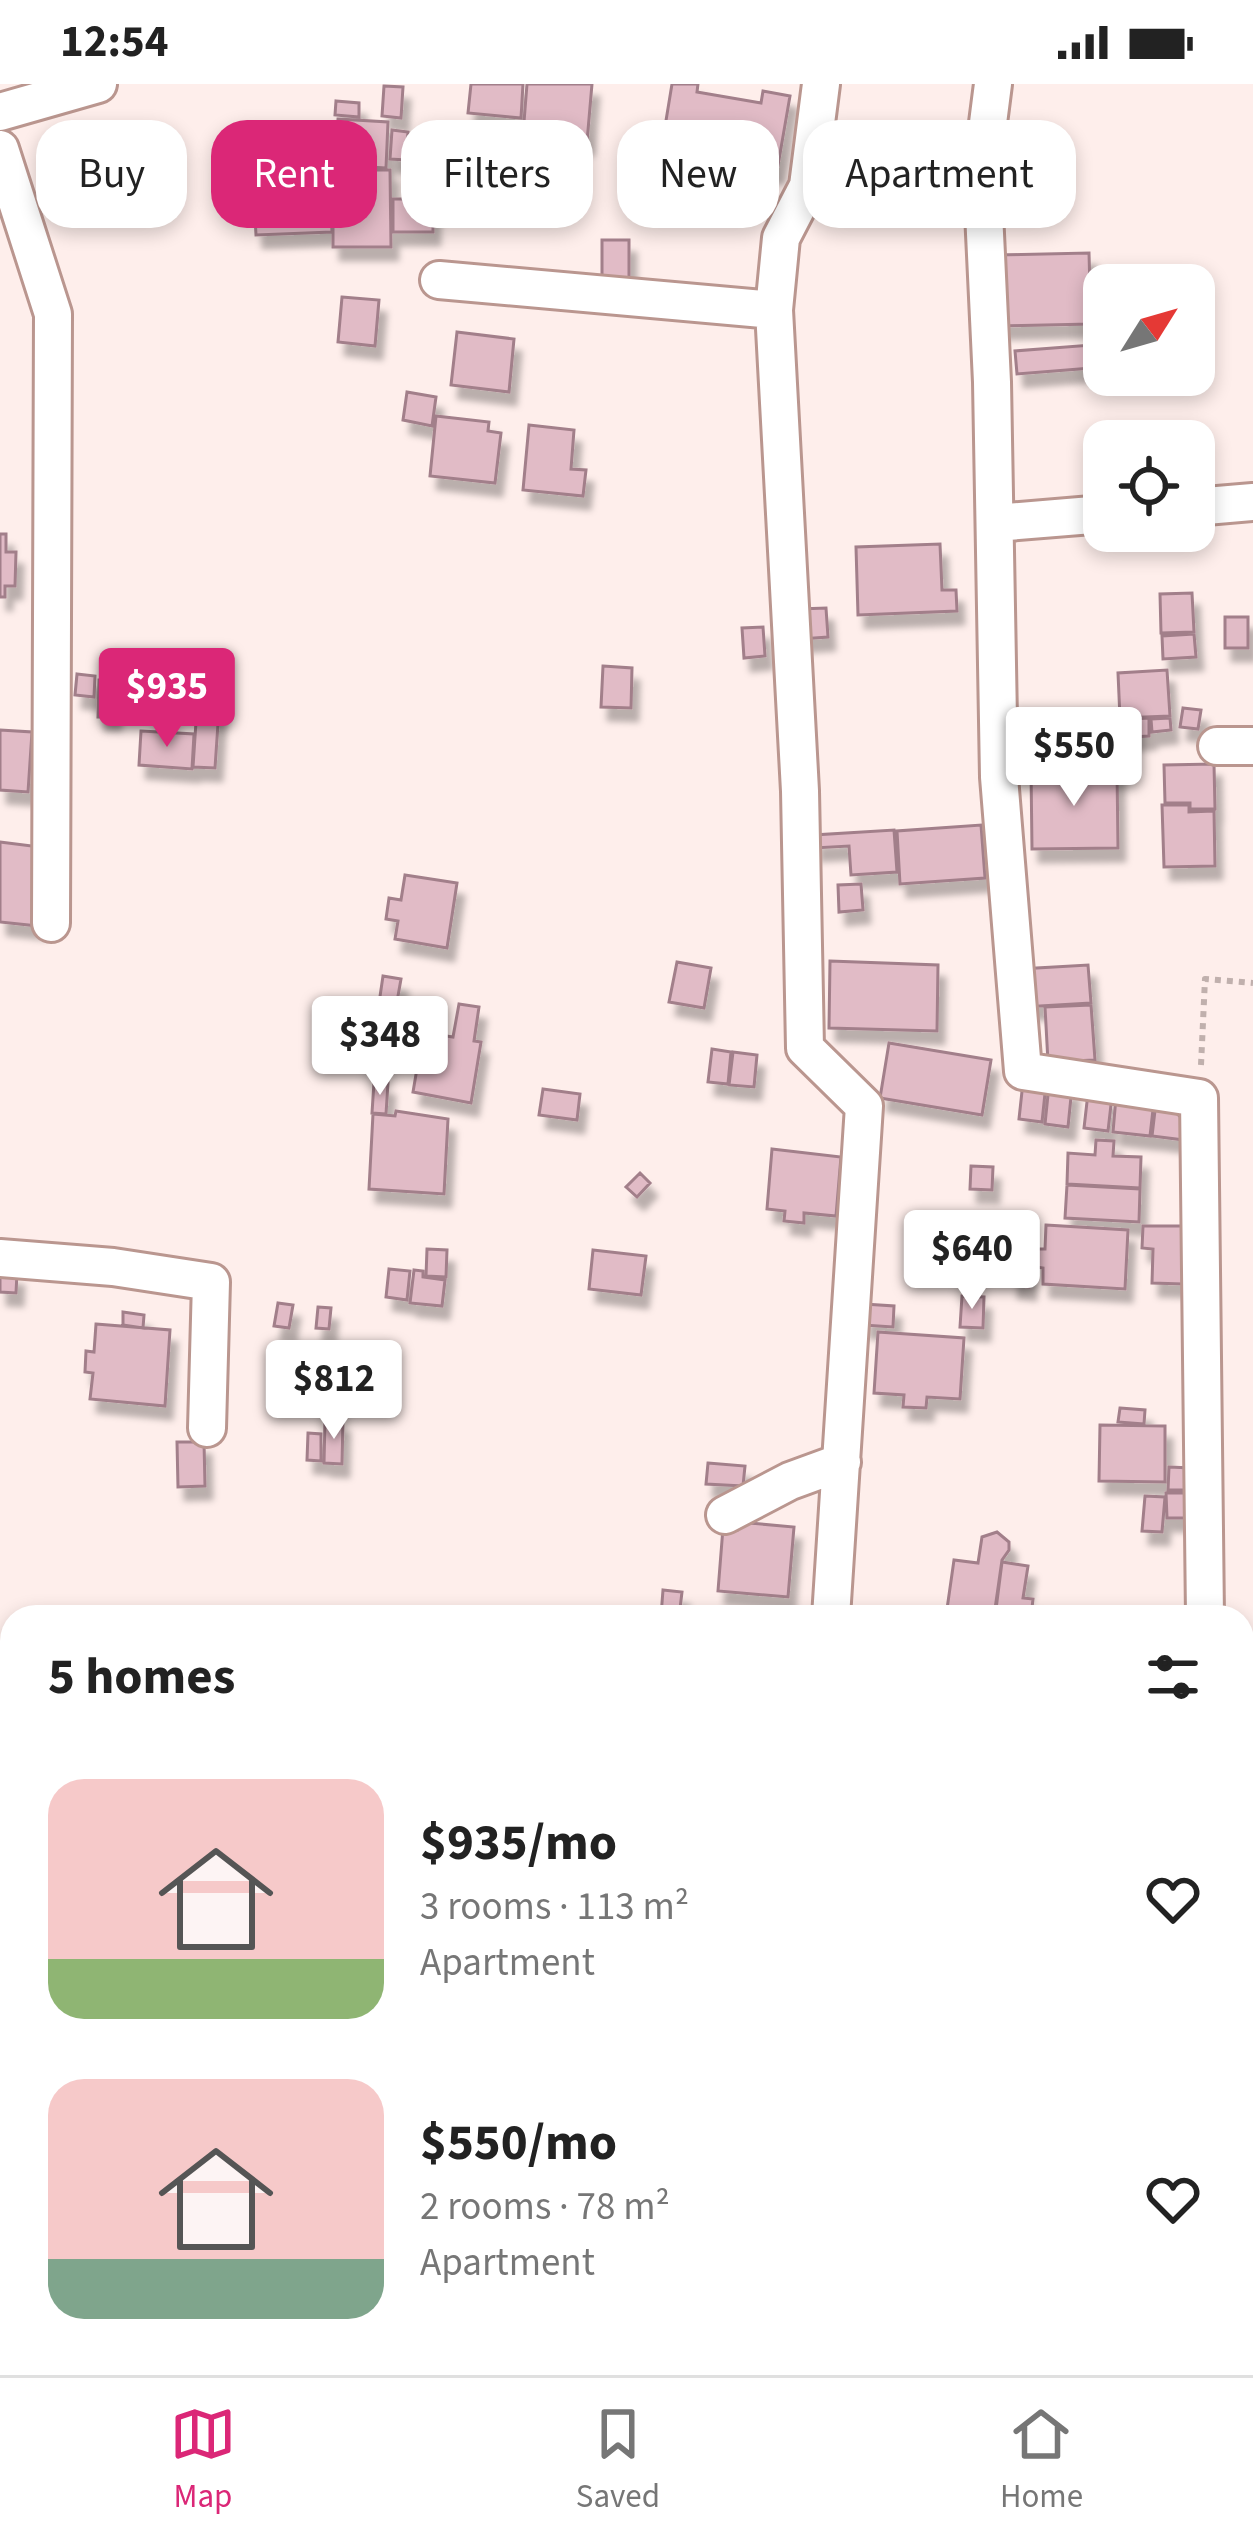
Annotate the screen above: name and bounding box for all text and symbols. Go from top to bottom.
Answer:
text: 12:54 [60,10,169,74]
chip: Buy [36,120,187,228]
chip: Rent [211,120,377,228]
chip: Filters [401,120,593,228]
chip: New [617,120,779,228]
chip: Apartment [803,120,1076,228]
north arrow [1083,264,1215,396]
map controls [1083,264,1215,552]
button: locate [1083,420,1215,552]
pin: $935 [96,648,238,750]
text: $935 [126,659,208,715]
pin: $550 [1003,707,1145,809]
text: $550 [1033,718,1115,774]
pin: $348 [309,996,451,1098]
text: $348 [339,1007,421,1063]
pin: $640 [901,1210,1043,1312]
text: $640 [931,1221,1013,1277]
pin: $812 [263,1340,405,1442]
text: $812 [293,1351,375,1407]
text: 5 homes [48,1641,235,1713]
icon: filters [1140,1644,1206,1710]
text: $935/mo [420,1807,617,1879]
icon: home [144,1827,288,1971]
icon: heart [1140,1866,1206,1932]
text: 3 rooms · 113 m² [420,1879,689,1935]
text: Apartment [420,1935,595,1991]
text: $550/mo [420,2107,617,2179]
icon: home [144,2127,288,2271]
icon: heart [1140,2166,1206,2232]
text: 2 rooms · 78 m² [420,2179,670,2235]
text: Apartment [420,2235,595,2291]
tab: Map [170,2401,236,2520]
tab: Saved [576,2401,660,2520]
tab: Home [1000,2401,1083,2520]

